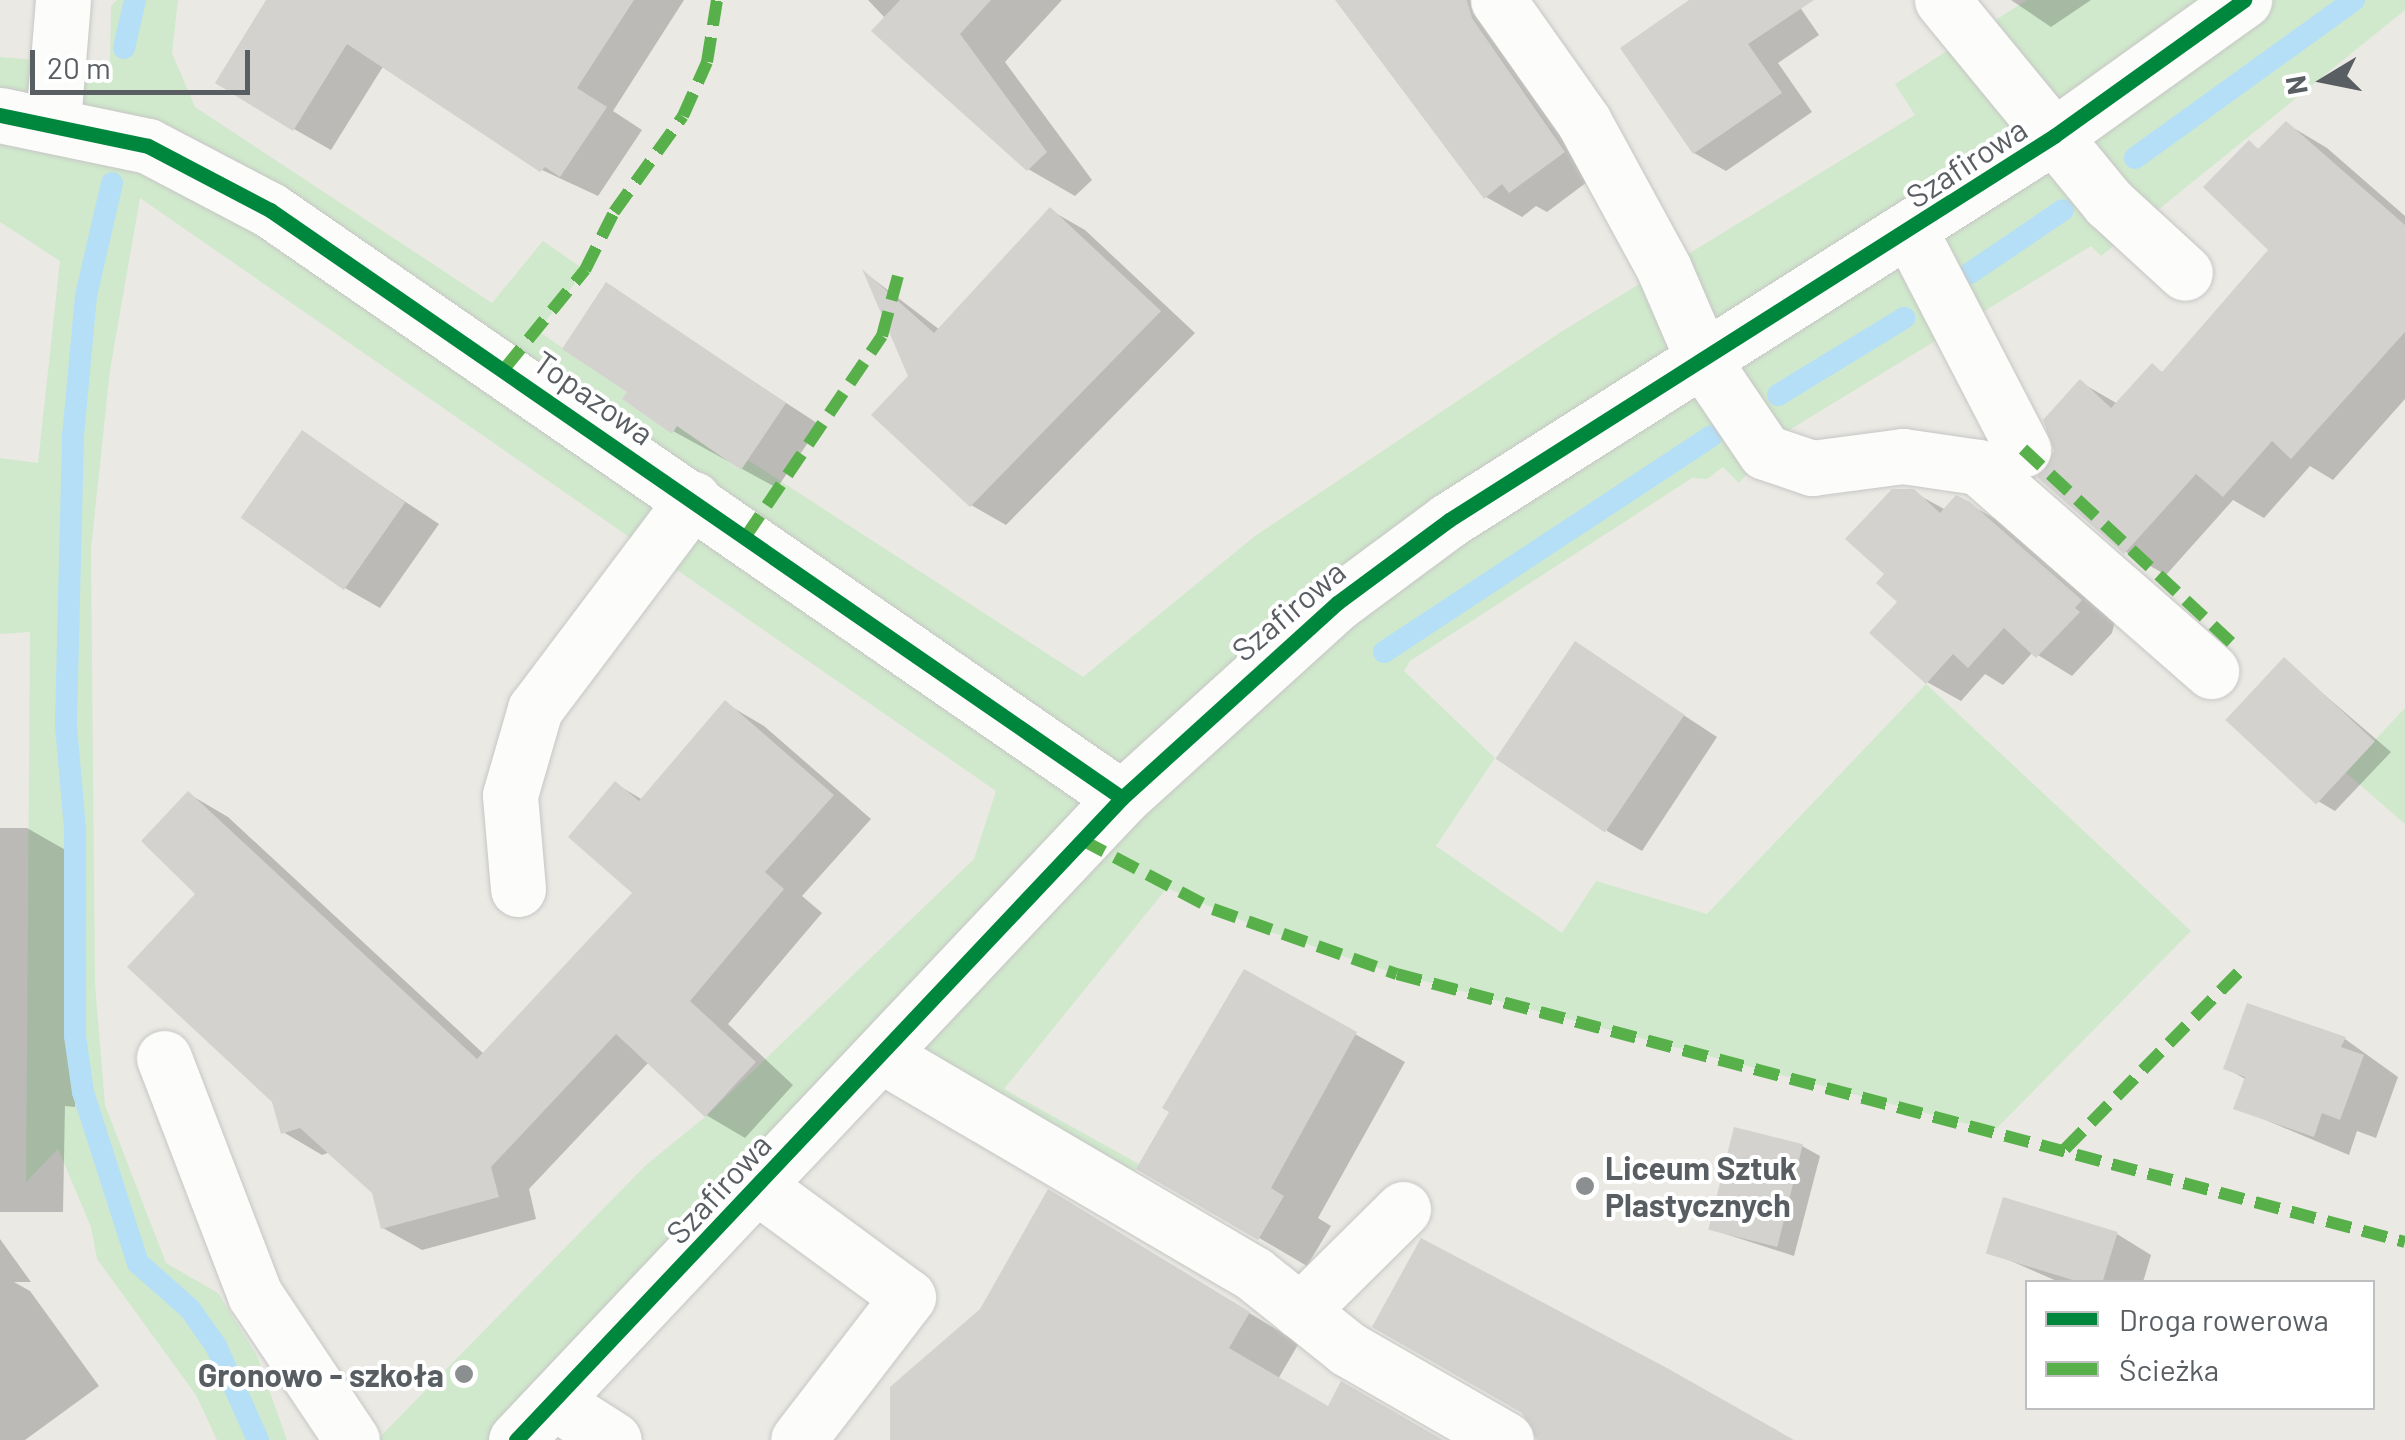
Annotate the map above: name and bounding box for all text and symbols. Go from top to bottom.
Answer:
scale bar [35,30,255,92]
north arrow [2275,30,2375,130]
text: 20 m [47,49,111,85]
text: N [2277,73,2314,97]
street label: Szafirowa [1898,109,2034,215]
street label: Topazowa [527,342,661,452]
street label: Szafirowa [1223,552,1353,668]
street label: Szafirowa [658,1125,778,1251]
place label: Liceum Sztuk Plastycznych [1605,1149,1797,1224]
marker: Liceum Sztuk Plastycznych [1574,1175,1596,1197]
legend [2025,1280,2375,1410]
text: Droga rowerowa [2119,1301,2329,1337]
text: Ścieżka [2119,1351,2219,1387]
place label: Gronowo - szkoła [198,1355,444,1393]
marker: Gronowo - szkoła [453,1363,475,1385]

